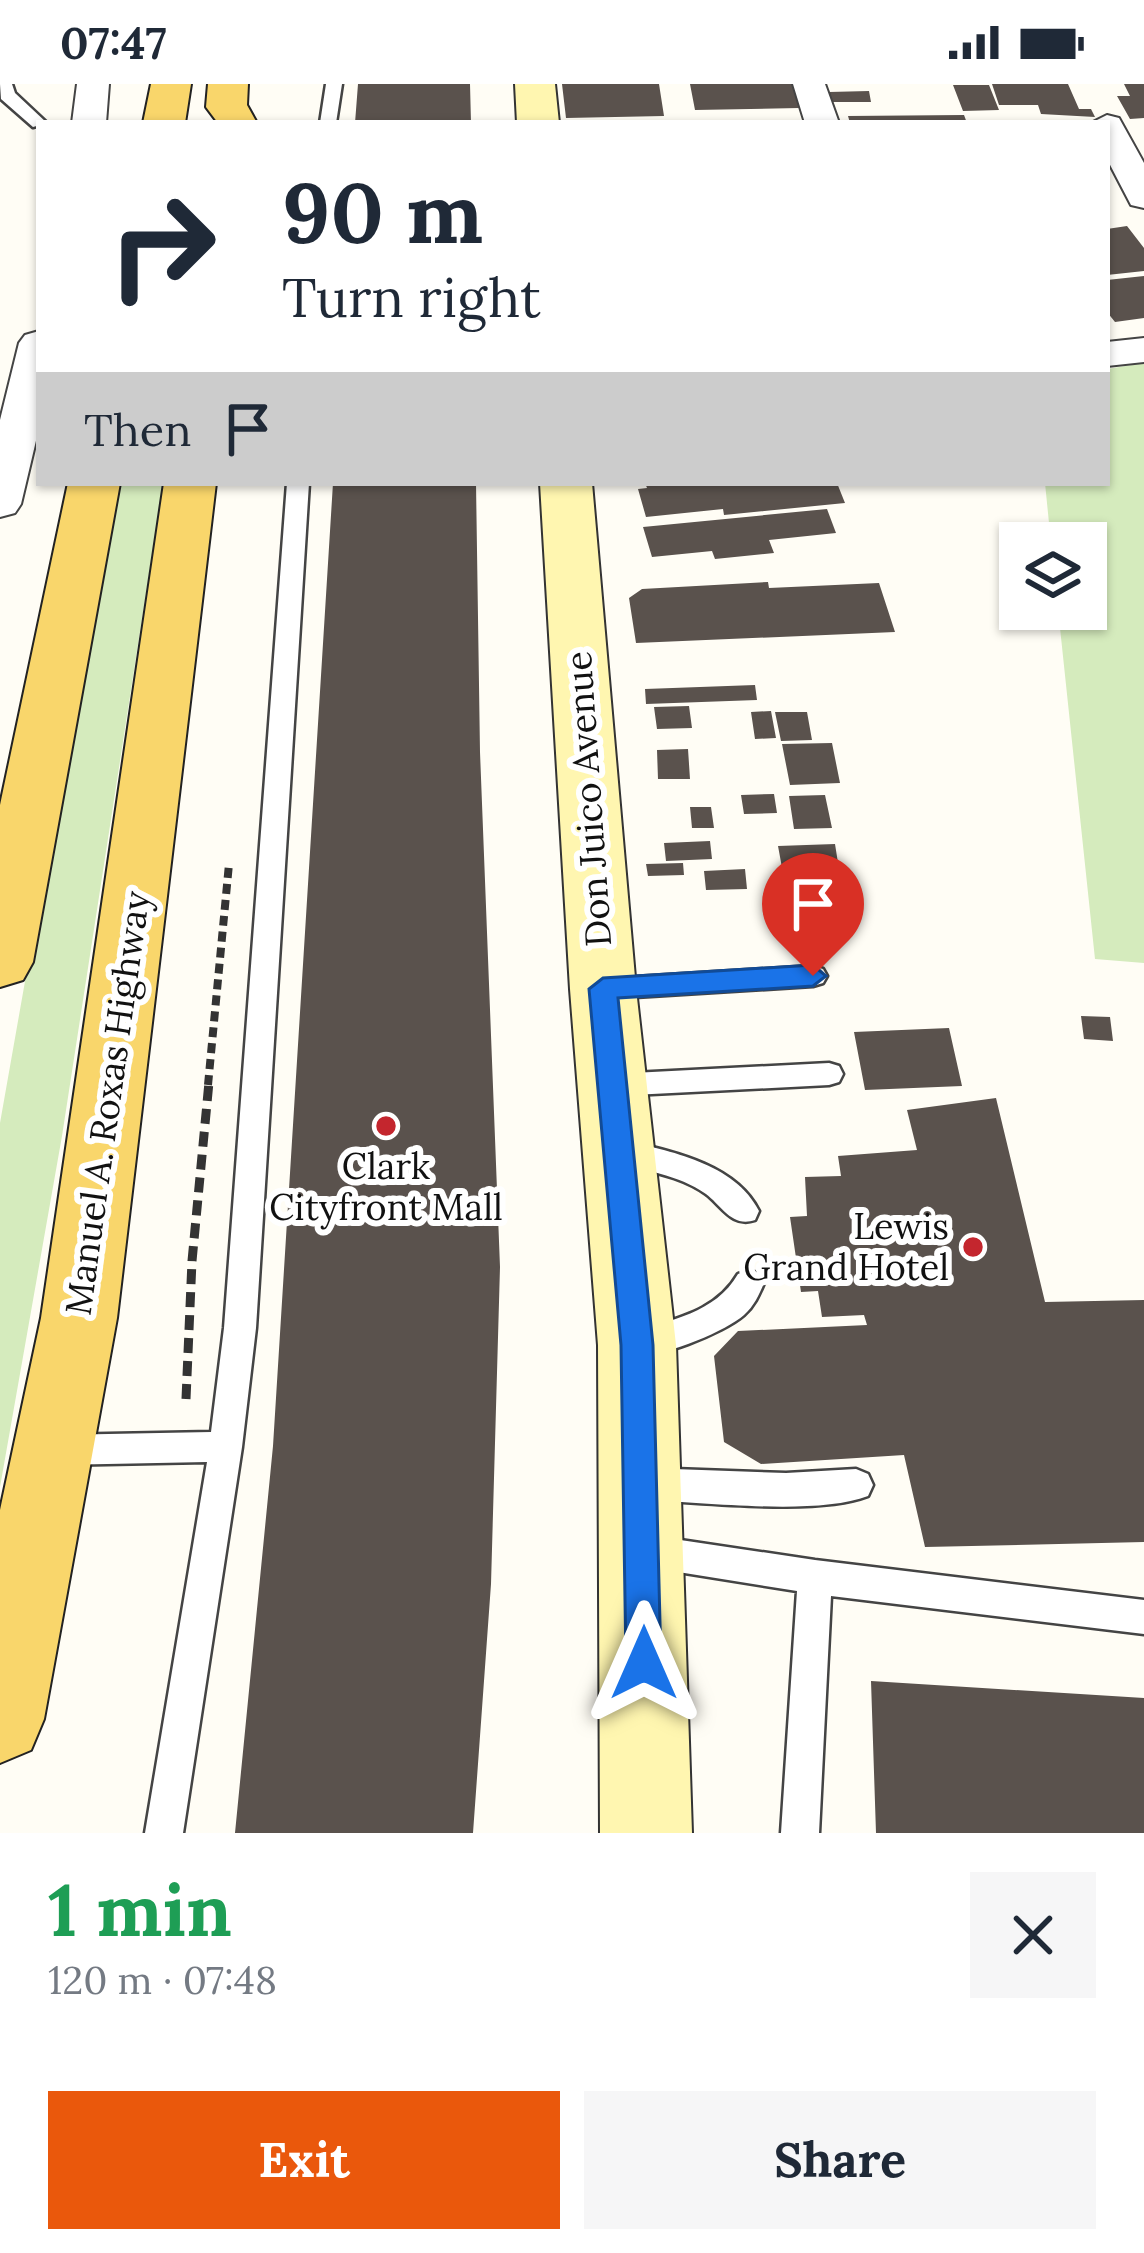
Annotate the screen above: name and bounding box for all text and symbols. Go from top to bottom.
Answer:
text: 07:47 [60,14,167,71]
text: 90 m [282,158,483,266]
icon: right [84,168,240,324]
text: Turn right [282,263,541,332]
icon: arrive [215,396,281,462]
text: Then [84,401,191,458]
map controls [999,522,1107,630]
button: layers [999,522,1107,630]
street label: Don Juico Avenue [555,650,621,948]
pin [762,853,864,976]
icon: arrive [780,871,846,937]
street label: Manuel A. Roxas Highway [54,888,160,1318]
marker: Clark Cityfront Mall [373,1113,399,1139]
place label: Clark Cityfront Mall [269,1143,503,1230]
place label: Lewis Grand Hotel [743,1203,949,1290]
marker: Lewis Grand Hotel [960,1234,986,1260]
position arrow [581,1600,707,1726]
text: 1 min [48,1864,232,1956]
button: close [970,1872,1096,1998]
text: 120 m · 07:48 [48,1955,277,2005]
button: Exit [48,2091,560,2229]
button: Share [584,2091,1096,2229]

